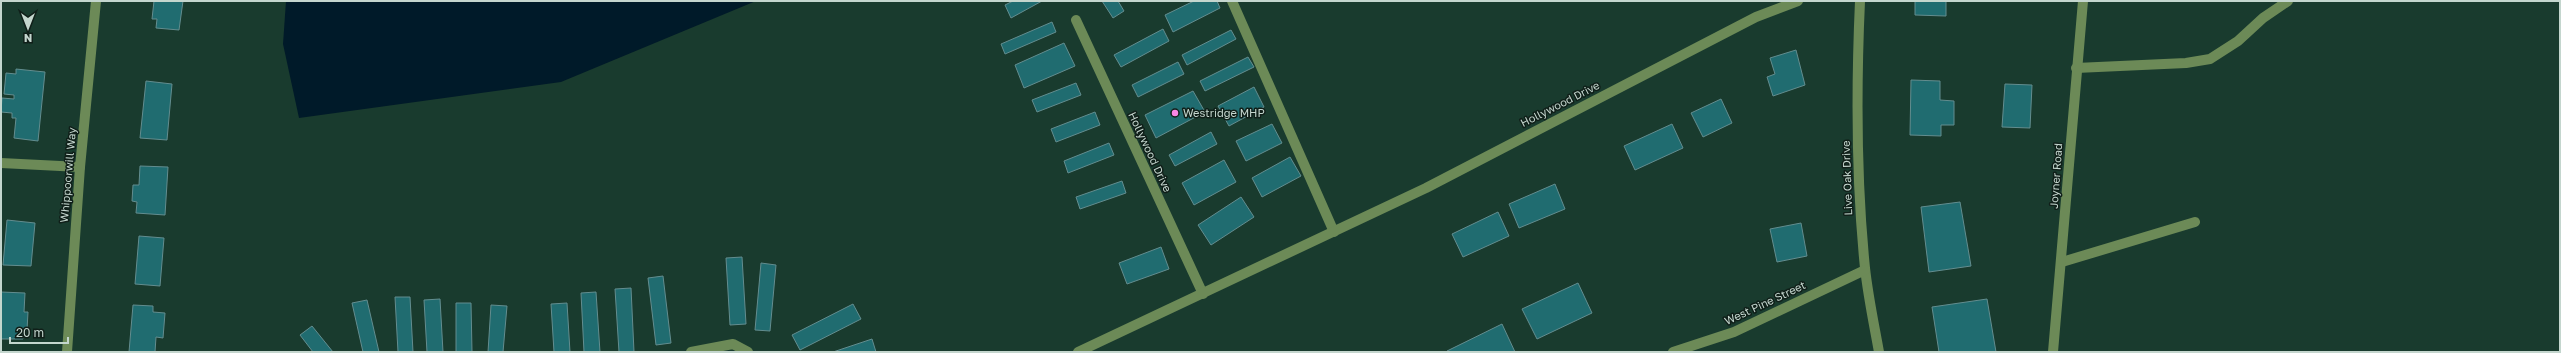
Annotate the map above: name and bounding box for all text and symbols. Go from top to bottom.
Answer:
north arrow [8,8,48,48]
text: N [24,32,32,45]
street label: Hollywood Drive [1518,78,1601,129]
place label: Westridge MHP [1183,106,1265,119]
marker: Westridge MHP [1170,108,1180,118]
street label: Hollywood Drive [1126,110,1175,194]
street label: Whippoorwill Way [57,127,78,223]
street label: Live Oak Drive [1839,140,1854,216]
street label: Joyner Road [2047,143,2064,209]
street label: West Pine Street [1722,278,1807,327]
scale bar [10,319,68,345]
text: 20 m [16,325,44,340]

